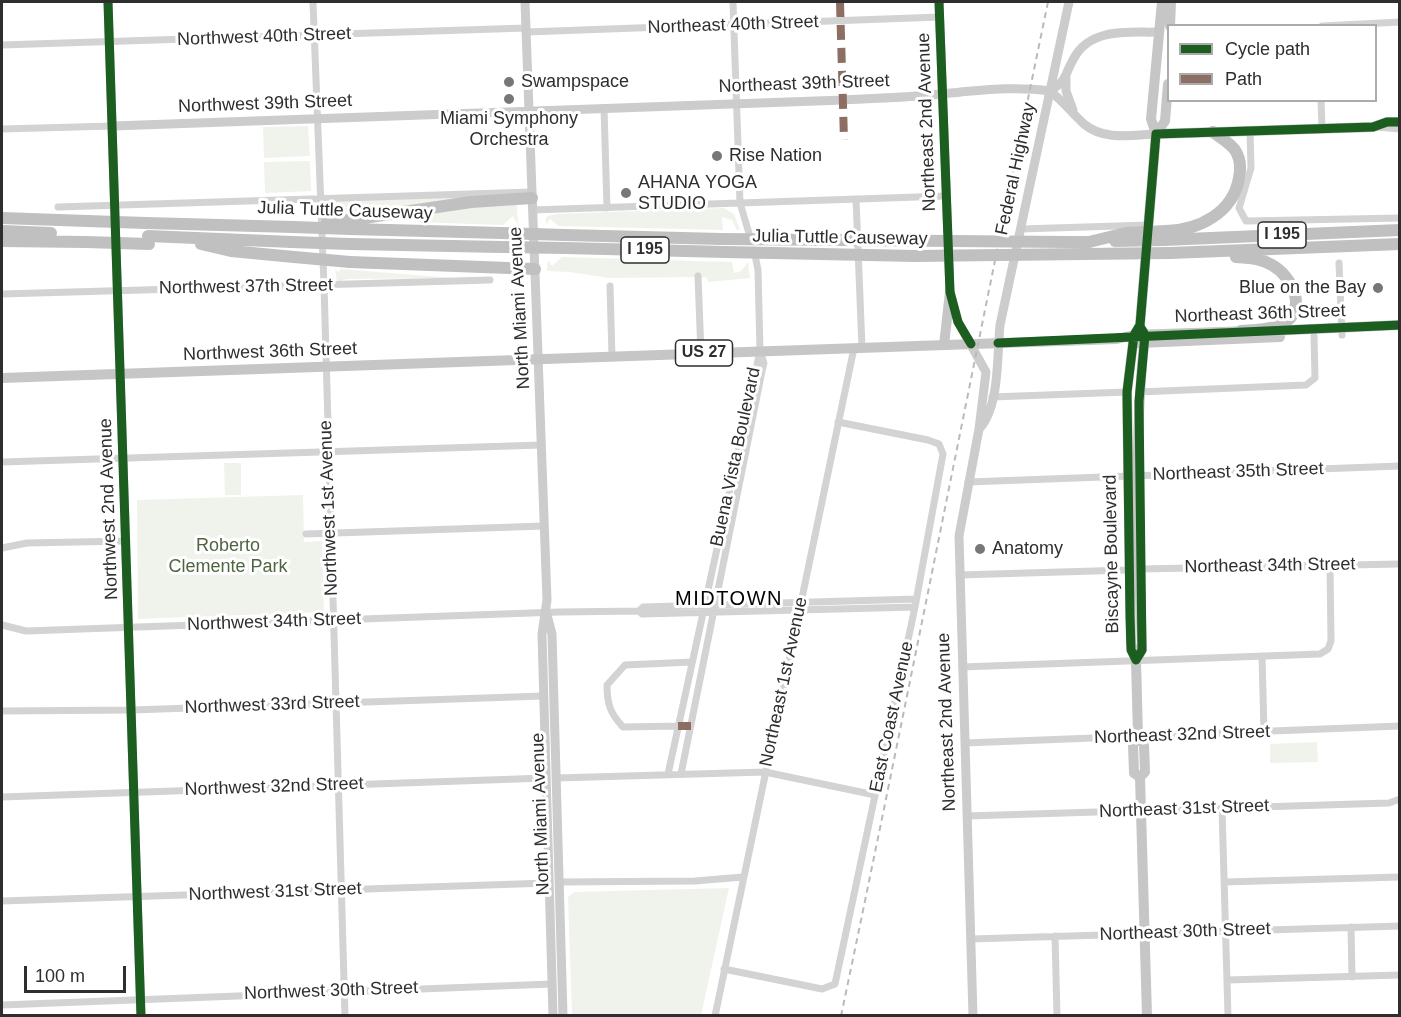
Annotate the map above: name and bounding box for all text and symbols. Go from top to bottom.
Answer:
street label: Northeast 40th Street [647,11,819,39]
street label: Northwest 40th Street [177,23,351,51]
legend [1167,24,1377,102]
street label: Northeast 2nd Avenue [913,32,941,212]
text: Cycle path [1225,39,1310,59]
text: Path [1225,69,1262,89]
street label: Northeast 39th Street [718,70,890,98]
place label: Swampspace [521,71,629,93]
marker: Swampspace [502,75,516,89]
street label: Northwest 39th Street [178,90,352,118]
marker: Miami Symphony Orchestra [502,92,516,106]
street label: Federal Highway [991,101,1041,237]
place label: Miami Symphony Orchestra [440,108,578,150]
place label: Rise Nation [729,145,822,167]
marker: Rise Nation [710,149,724,163]
place label: AHANA YOGA STUDIO [638,172,757,214]
marker: AHANA YOGA STUDIO [619,186,633,200]
street label: Julia Tuttle Causeway [257,197,433,225]
road number: I 195 [1258,222,1306,248]
street label: North Miami Avenue [505,226,535,390]
street label: Julia Tuttle Causeway [752,226,928,250]
road number: I 195 [621,237,669,263]
street label: Northwest 37th Street [159,275,333,299]
place label: Blue on the Bay [1239,277,1366,299]
marker: Blue on the Bay [1371,281,1385,295]
street label: Northeast 36th Street [1174,300,1346,328]
street label: Northwest 36th Street [183,338,357,366]
road number: US 27 [676,340,732,366]
street label: Buena Vista Boulevard [706,365,766,549]
street label: Northwest 2nd Avenue [95,418,123,600]
street label: Northwest 1st Avenue [315,420,343,596]
street label: Northeast 35th Street [1152,458,1324,486]
street label: Biscayne Boulevard [1100,474,1124,634]
park label: Roberto Clemente Park [168,535,288,578]
place label: Anatomy [992,538,1063,560]
marker: Anatomy [973,542,987,556]
street label: Northeast 34th Street [1184,554,1356,578]
district label: MIDTOWN [675,587,783,611]
street label: Northeast 1st Avenue [755,595,813,769]
street label: Northwest 34th Street [187,608,361,636]
street label: Northeast 2nd Avenue [933,632,961,812]
street label: East Coast Avenue [865,640,919,794]
street label: Northwest 33rd Street [184,691,360,719]
street label: Northeast 32nd Street [1094,721,1270,749]
street label: North Miami Avenue [527,732,555,896]
street label: Northwest 32nd Street [184,773,364,801]
street label: Northeast 31st Street [1099,795,1269,823]
street label: Northwest 31st Street [188,878,362,906]
street label: Northeast 30th Street [1099,918,1271,946]
scale bar [27,954,129,992]
text: 100 m [35,966,85,986]
street label: Northwest 30th Street [244,977,418,1005]

